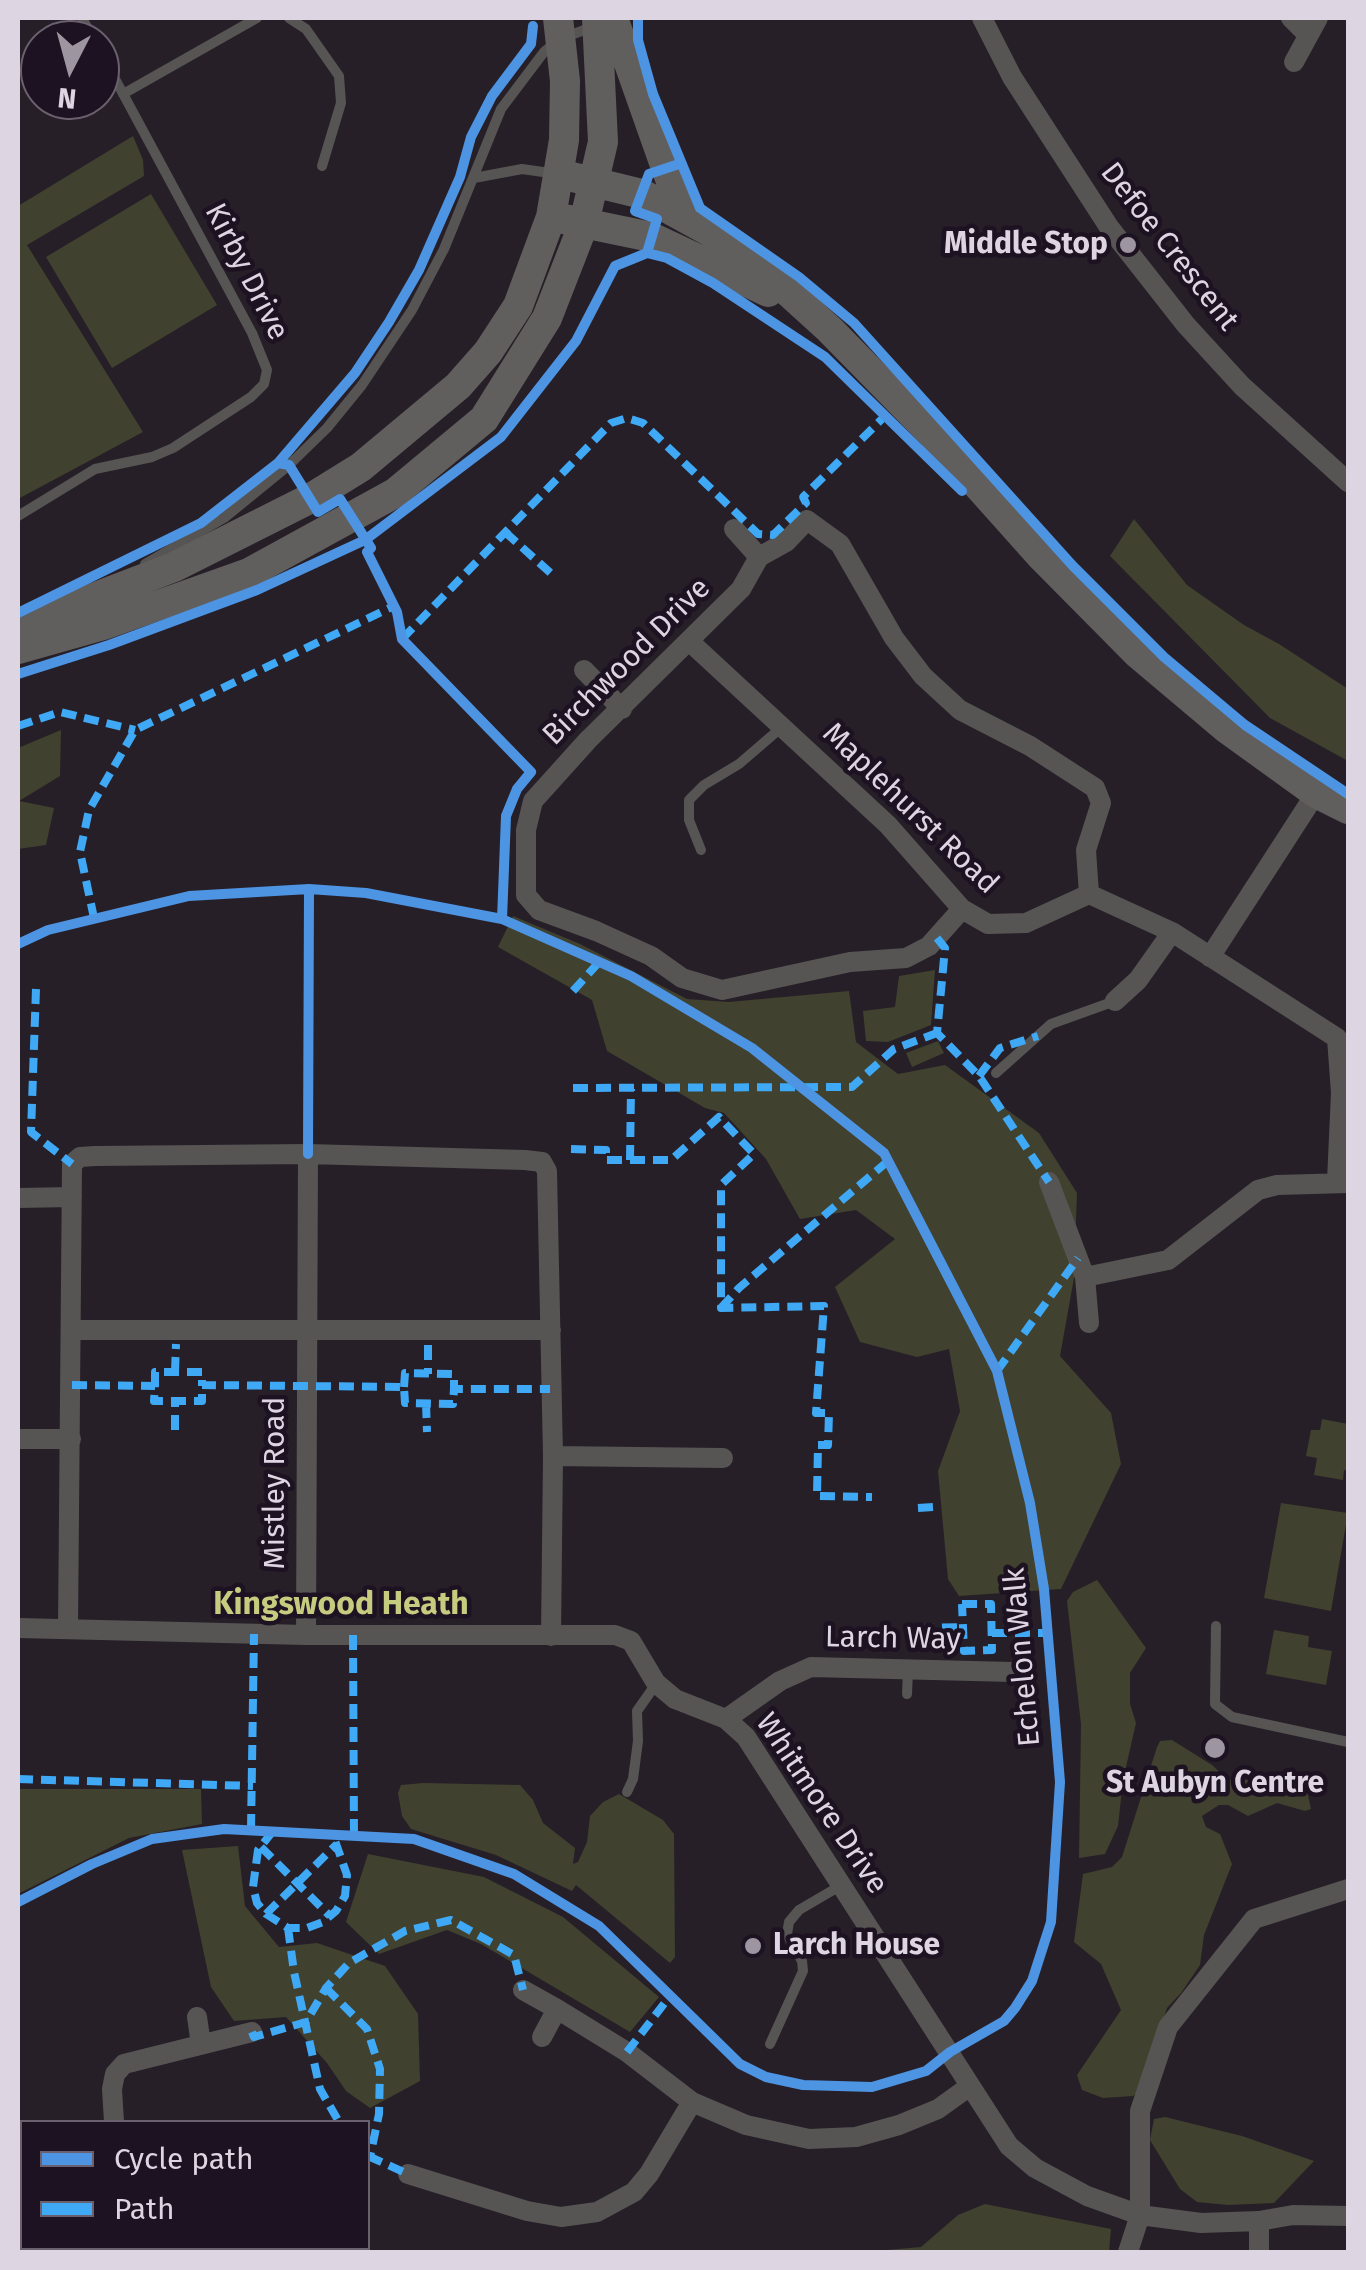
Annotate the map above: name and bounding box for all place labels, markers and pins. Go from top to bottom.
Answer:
place label: Middle Stop [944,227,1108,263]
marker: Middle Stop [1117,234,1139,256]
marker: St Aubyn Centre [1202,1735,1228,1761]
place label: St Aubyn Centre [1106,1766,1324,1802]
place label: Larch House [773,1928,940,1964]
marker: Larch House [742,1935,764,1957]

